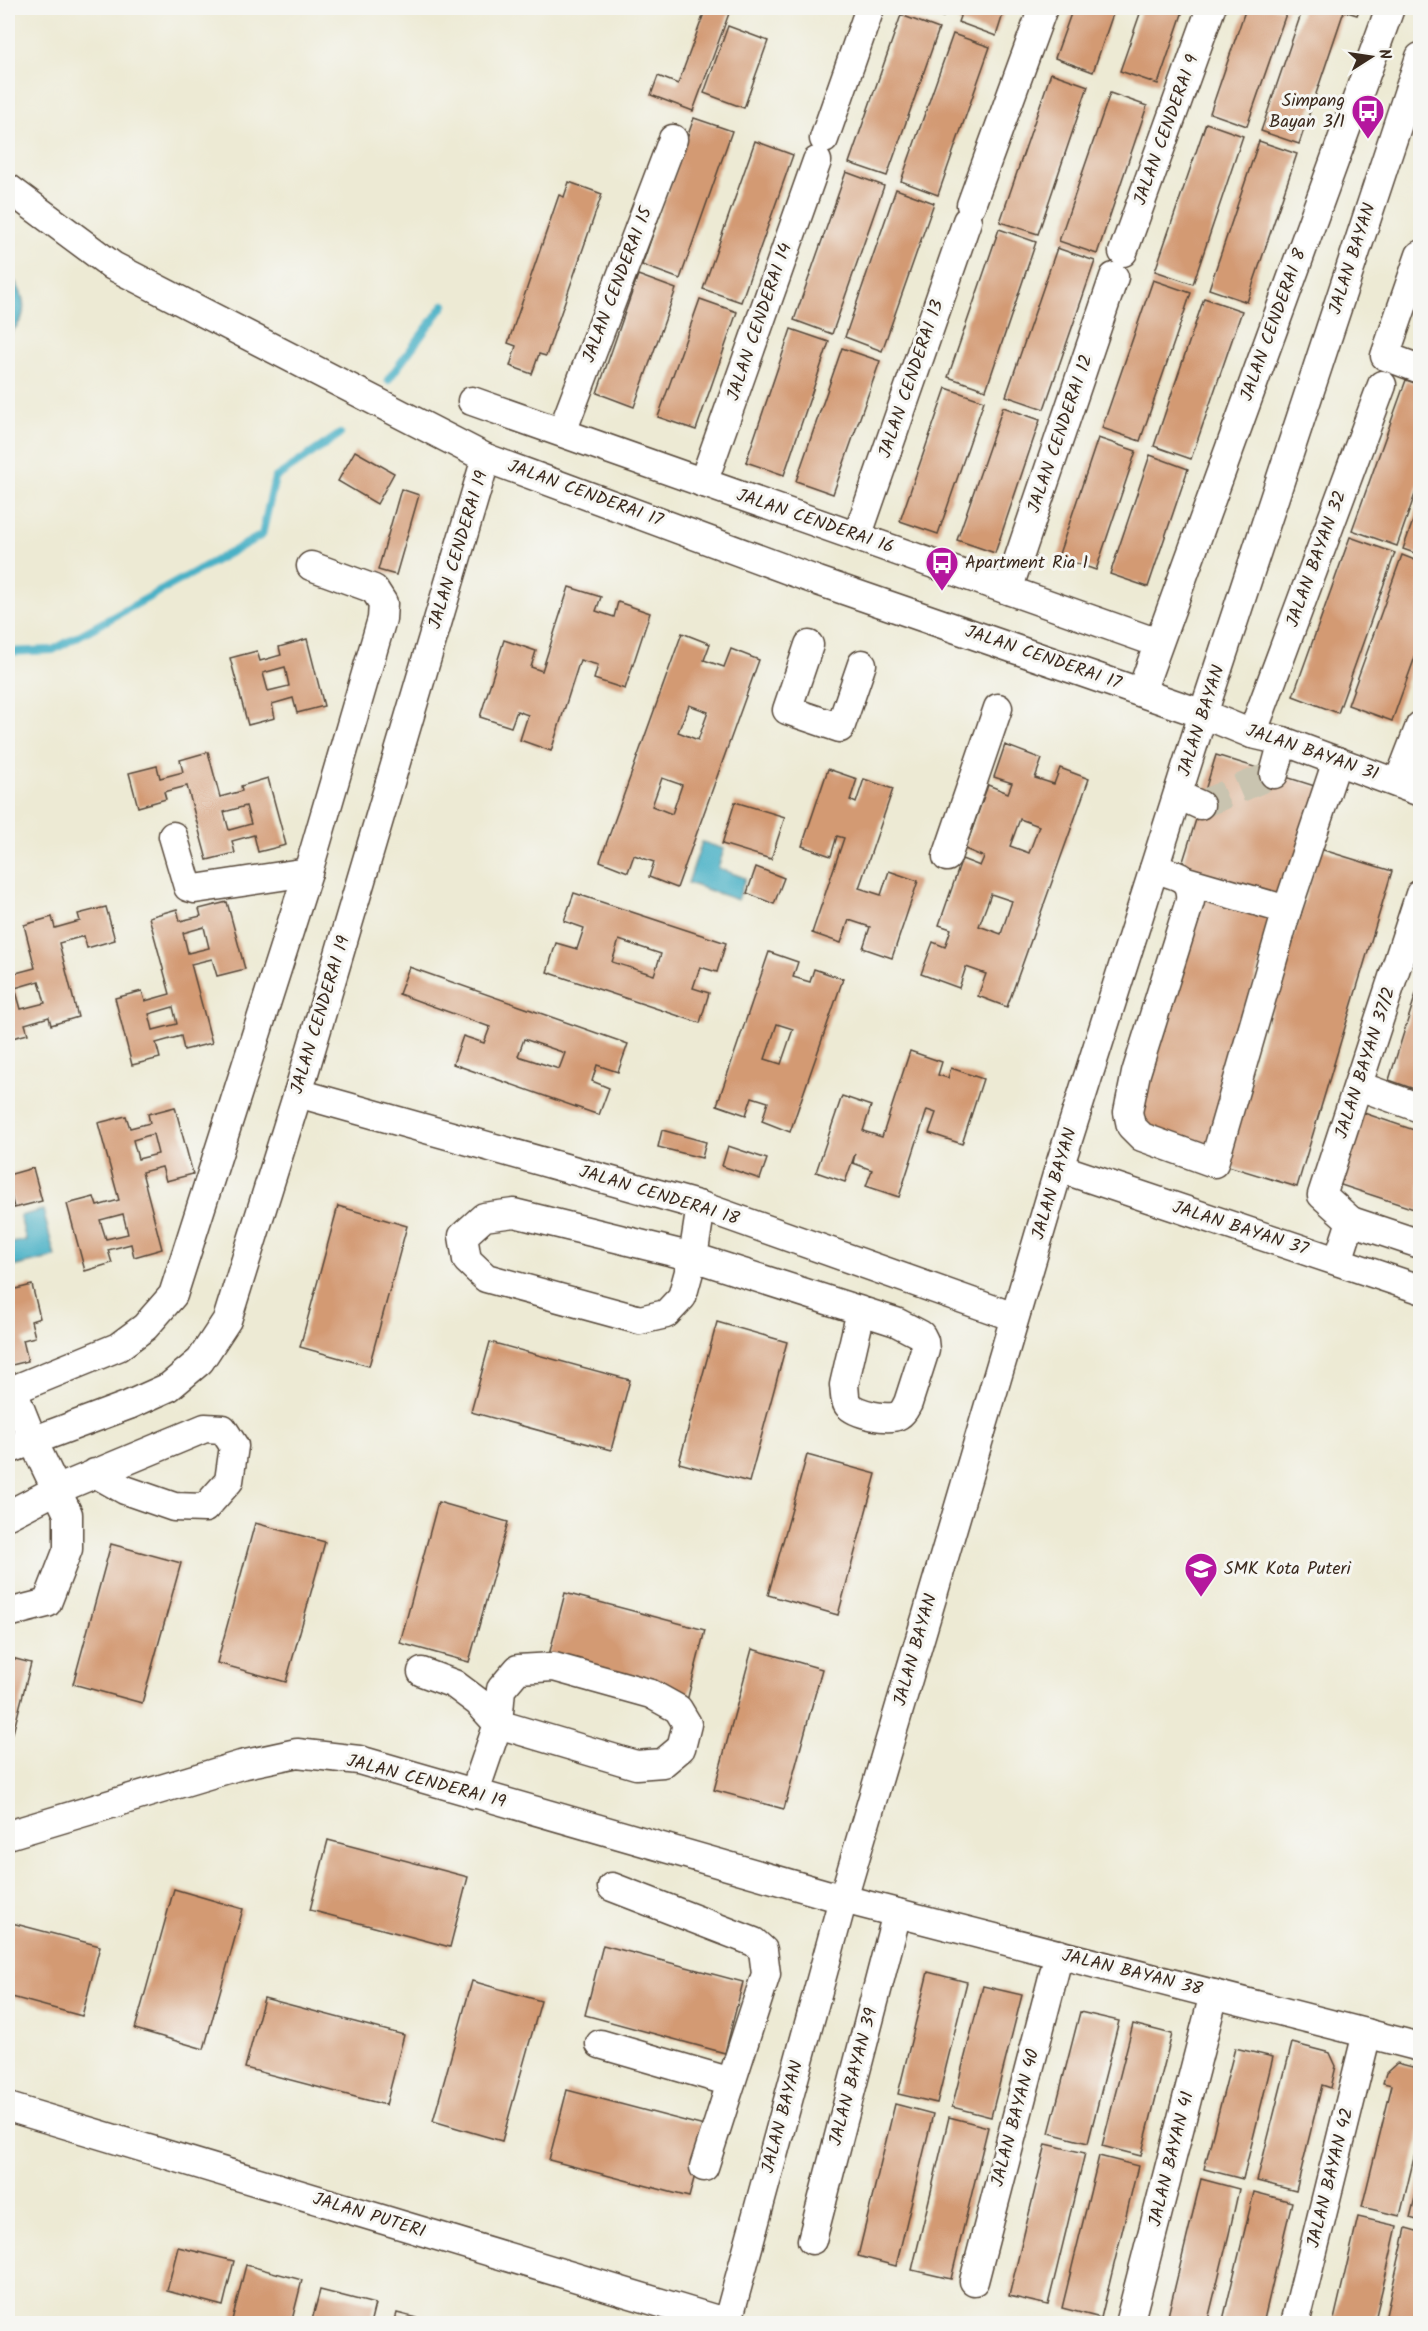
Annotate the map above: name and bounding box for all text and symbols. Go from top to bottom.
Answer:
north arrow [1341,27,1401,87]
text: N [1371,47,1397,62]
street label: JALAN CENDERAI 9 [1126,51,1208,209]
place label: Simpang Bayan 3/1 [1269,87,1345,137]
bus stop icon: Simpang Bayan 3/1 [1350,93,1386,140]
street label: JALAN BAYAN [1321,200,1385,318]
street label: JALAN CENDERAI 15 [575,202,662,367]
street label: JALAN CENDERAI 14 [719,239,801,405]
street label: JALAN CENDERAI 8 [1233,245,1315,405]
street label: JALAN CENDERAI 13 [871,296,953,462]
street label: JALAN CENDERAI 12 [1020,351,1102,517]
street label: JALAN CENDERAI 17 [503,452,667,536]
street label: JALAN CENDERAI 19 [421,467,497,633]
street label: JALAN CENDERAI 16 [732,481,898,563]
street label: JALAN BAYAN 32 [1279,487,1355,631]
bus stop icon: Apartment Ria 1 [924,545,960,592]
place label: Apartment Ria 1 [965,549,1088,578]
street label: JALAN CENDERAI 17 [961,618,1126,699]
street label: JALAN BAYAN [1170,662,1234,780]
street label: JALAN BAYAN 31 [1242,717,1382,789]
street label: JALAN CENDERAI 19 [283,932,359,1098]
street label: JALAN BAYAN 37/2 [1328,983,1404,1143]
street label: JALAN BAYAN [1024,1125,1086,1243]
street label: JALAN CENDERAI 18 [575,1158,743,1234]
street label: JALAN BAYAN 37 [1168,1193,1312,1265]
school or university icon: SMK Kota Puteri [1183,1551,1219,1598]
place label: SMK Kota Puteri [1224,1555,1351,1584]
street label: JALAN BAYAN [886,1591,946,1709]
street label: JALAN CENDERAI 19 [343,1747,509,1817]
street label: JALAN BAYAN 38 [1059,1942,1205,2004]
street label: JALAN BAYAN 39 [822,2005,886,2149]
street label: JALAN BAYAN 40 [984,2046,1048,2190]
street label: JALAN BAYAN [754,2057,812,2177]
street label: JALAN BAYAN 41 [1141,2088,1203,2230]
street label: JALAN BAYAN 42 [1300,2105,1362,2251]
street label: JALAN PUTERI [309,2185,429,2247]

